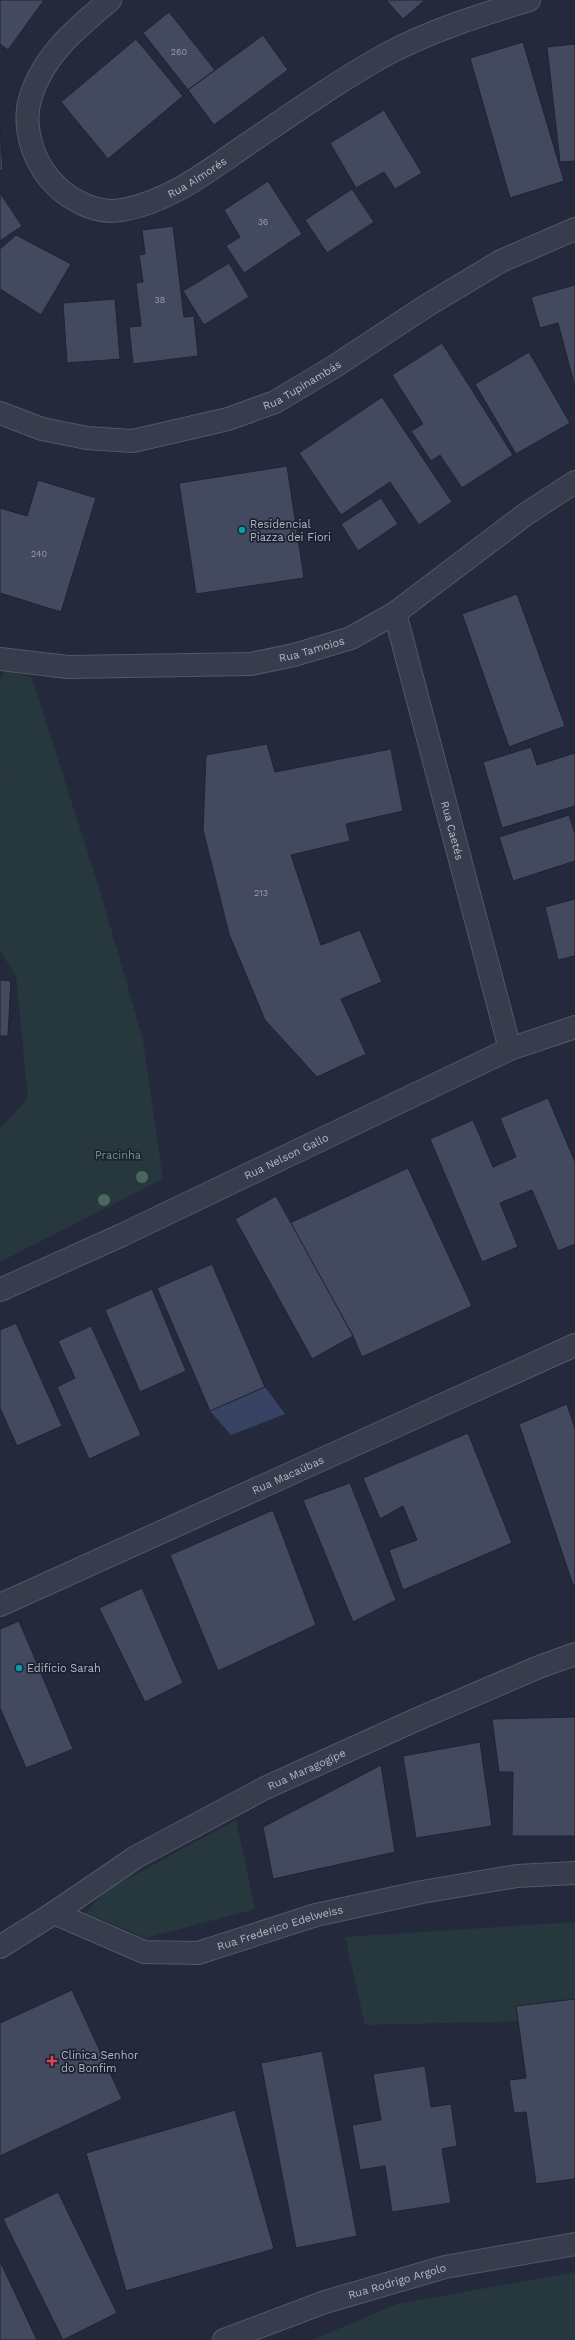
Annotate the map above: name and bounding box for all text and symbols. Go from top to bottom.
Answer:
house number: 260 [171,47,188,57]
street label: Rua Aimorés [165,154,229,201]
house number: 36 [258,217,268,227]
house number: 38 [155,295,165,305]
street label: Rua Tupinambás [261,358,344,413]
place label: Residencial Piazza dei Fiori [250,518,331,544]
marker: Residencial Piazza dei Fiori [237,525,247,535]
house number: 240 [31,549,47,559]
street label: Rua Tamoios [278,634,346,665]
street label: Rua Caetés [438,800,466,862]
house number: 213 [254,888,268,898]
street label: Rua Nelson Gallo [242,1131,331,1182]
park label: Pracinha [95,1149,141,1162]
street label: Rua Macaúbas [250,1453,326,1497]
place label: Edifício Sarah [27,1662,101,1675]
marker: Edifício Sarah [14,1663,24,1673]
street label: Rua Maragogipe [266,1746,348,1793]
street label: Rua Frederico Edelweiss [216,1903,345,1953]
place label: Clínica Senhor do Bonfim [61,2049,139,2075]
marker: Clínica Senhor do Bonfim [46,2055,58,2067]
street label: Rua Rodrigo Argolo [347,2261,448,2302]

